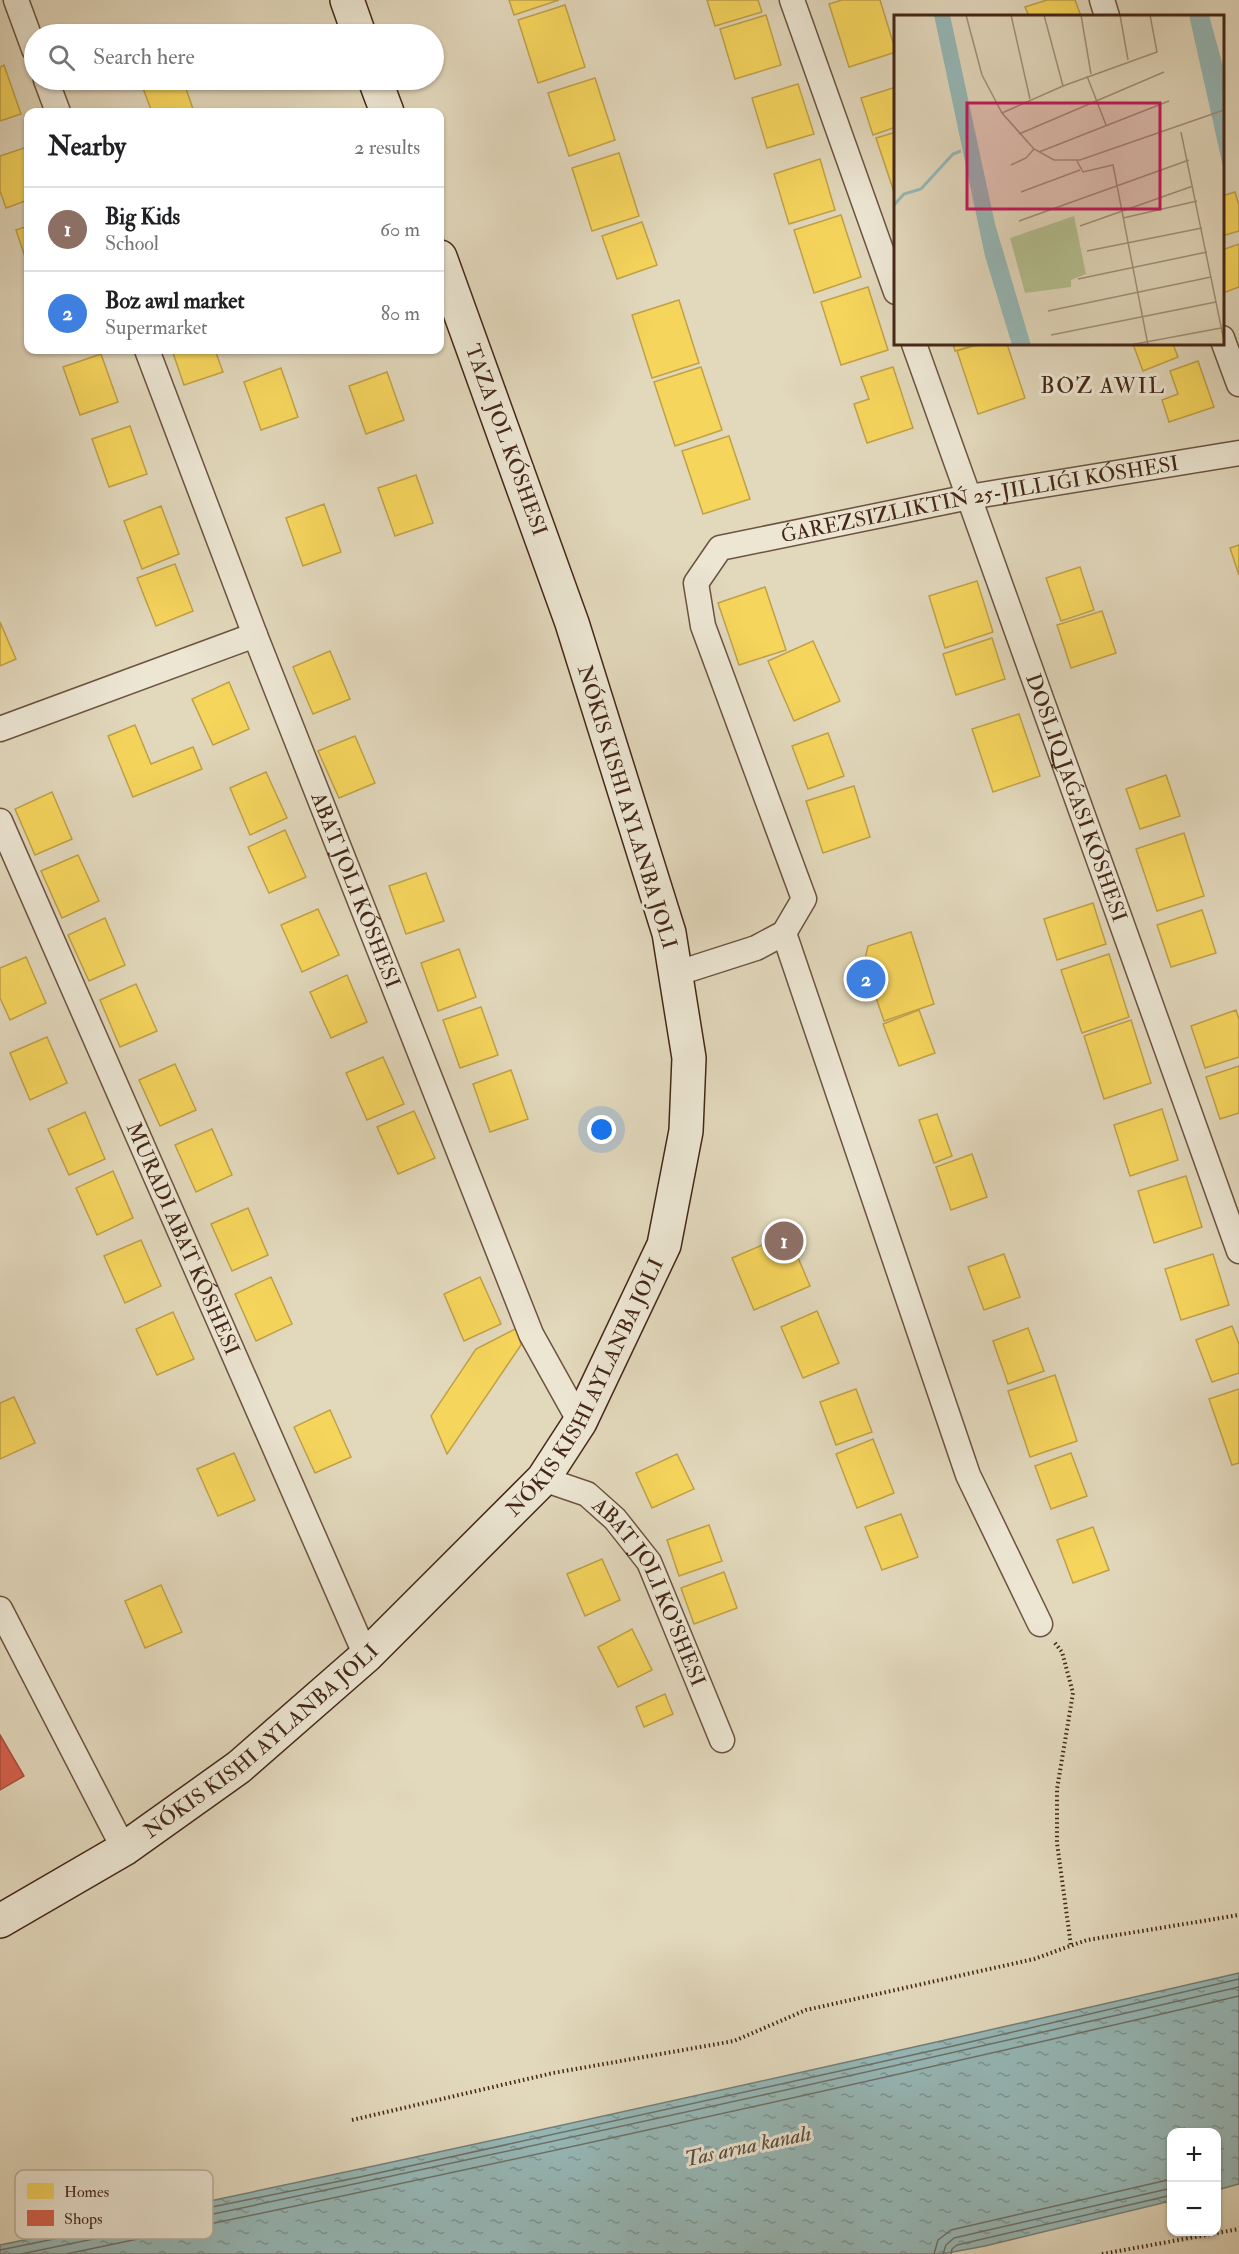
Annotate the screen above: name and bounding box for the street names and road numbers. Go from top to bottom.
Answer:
street label: TAZA JOL KÓSHESI [459,341,553,539]
street label: ǴAREZSIZLIKTIŃ 25-JILLIǴI KÓSHESI [779,450,1181,549]
street label: NÓKIS KISHI AYLANBA JOLI [571,662,683,952]
street label: DOSLIQ JAǴASI KÓSHESI [1020,670,1133,926]
street label: ABAT JOLI KÓSHESI [304,787,407,992]
street label: MURADI ABAT KÓSHESI [120,1118,246,1359]
street label: NÓKIS KISHI AYLANBA JOLI [500,1254,669,1522]
street label: ABAT JOLI KO'SHESI [586,1491,712,1690]
street label: NÓKIS KISHI AYLANBA JOLI [138,1638,384,1844]

